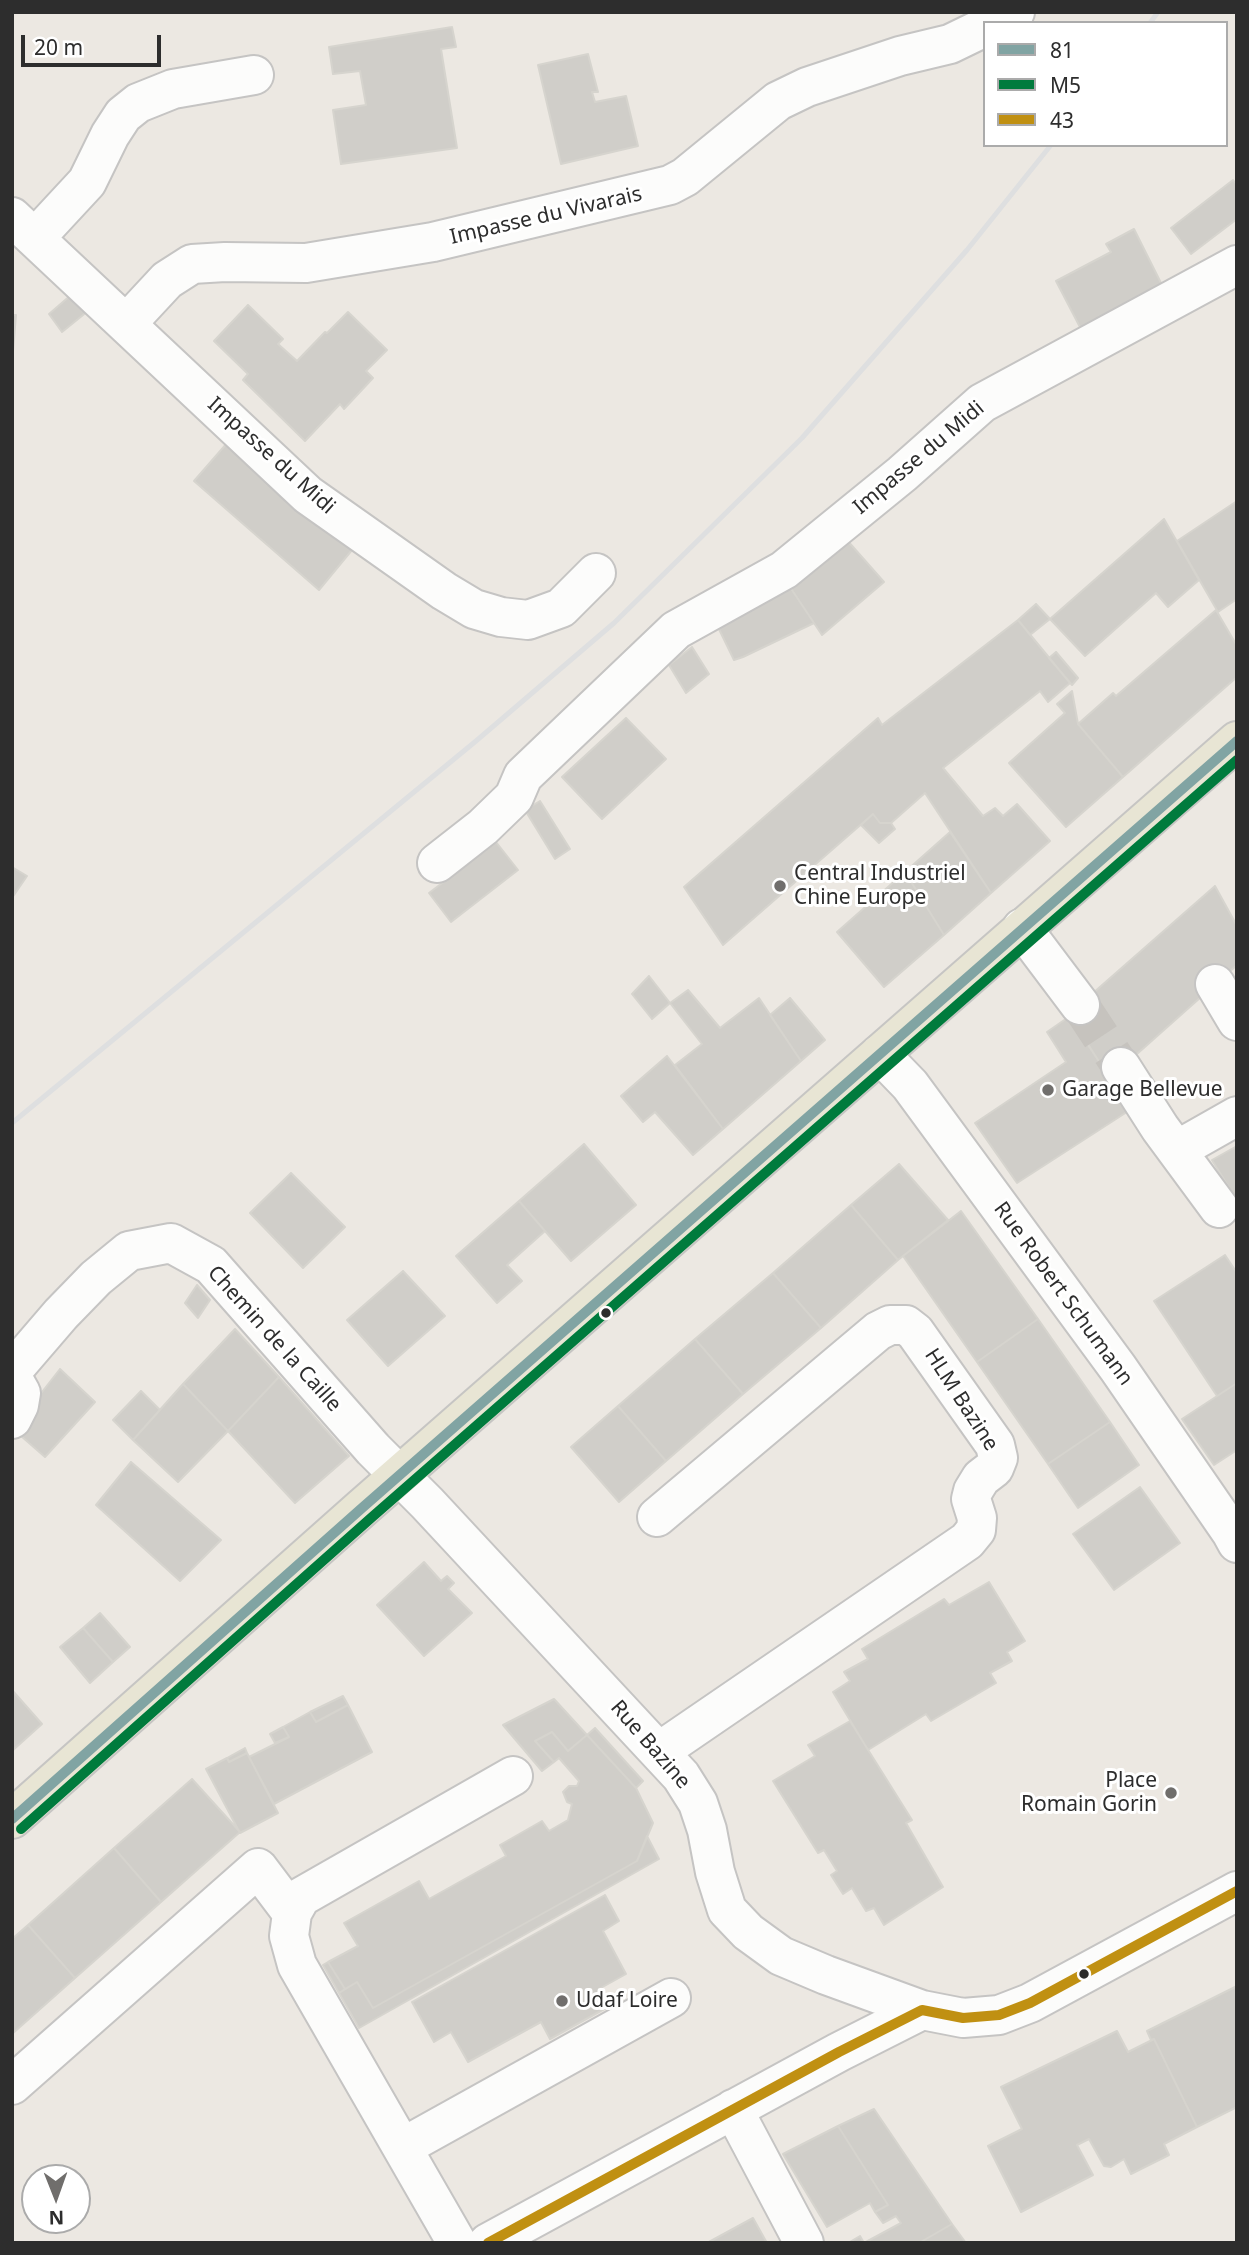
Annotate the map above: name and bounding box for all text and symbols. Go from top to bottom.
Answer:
scale bar [24,21,164,65]
legend [983,21,1228,147]
text: 20 m [34,33,83,61]
text: 81 [1050,36,1074,64]
text: M5 [1050,71,1081,99]
text: 43 [1050,106,1074,134]
street label: Impasse du Vivarais [448,182,644,250]
street label: Impasse du Midi [202,392,340,520]
street label: Impasse du Midi [848,396,990,520]
place label: Central Industriel Chine Europe [794,861,966,911]
marker: Central Industriel Chine Europe [772,878,788,894]
place label: Garage Bellevue [1062,1077,1223,1103]
marker: Garage Bellevue [1040,1082,1056,1098]
street label: Rue Robert Schumann [988,1197,1138,1391]
street label: Chemin de la Caille [202,1261,346,1417]
unlabelled marker [599,1306,613,1320]
street label: HLM Bazine [919,1344,1003,1456]
street label: Rue Bazine [605,1696,695,1794]
place label: Place Romain Gorin [1021,1768,1157,1818]
marker: Place Romain Gorin [1163,1785,1179,1801]
unlabelled marker [1077,1967,1091,1981]
place label: Udaf Loire [576,1988,678,2014]
marker: Udaf Loire [554,1993,570,2009]
north arrow [21,2164,91,2234]
text: N [48,2205,64,2231]

